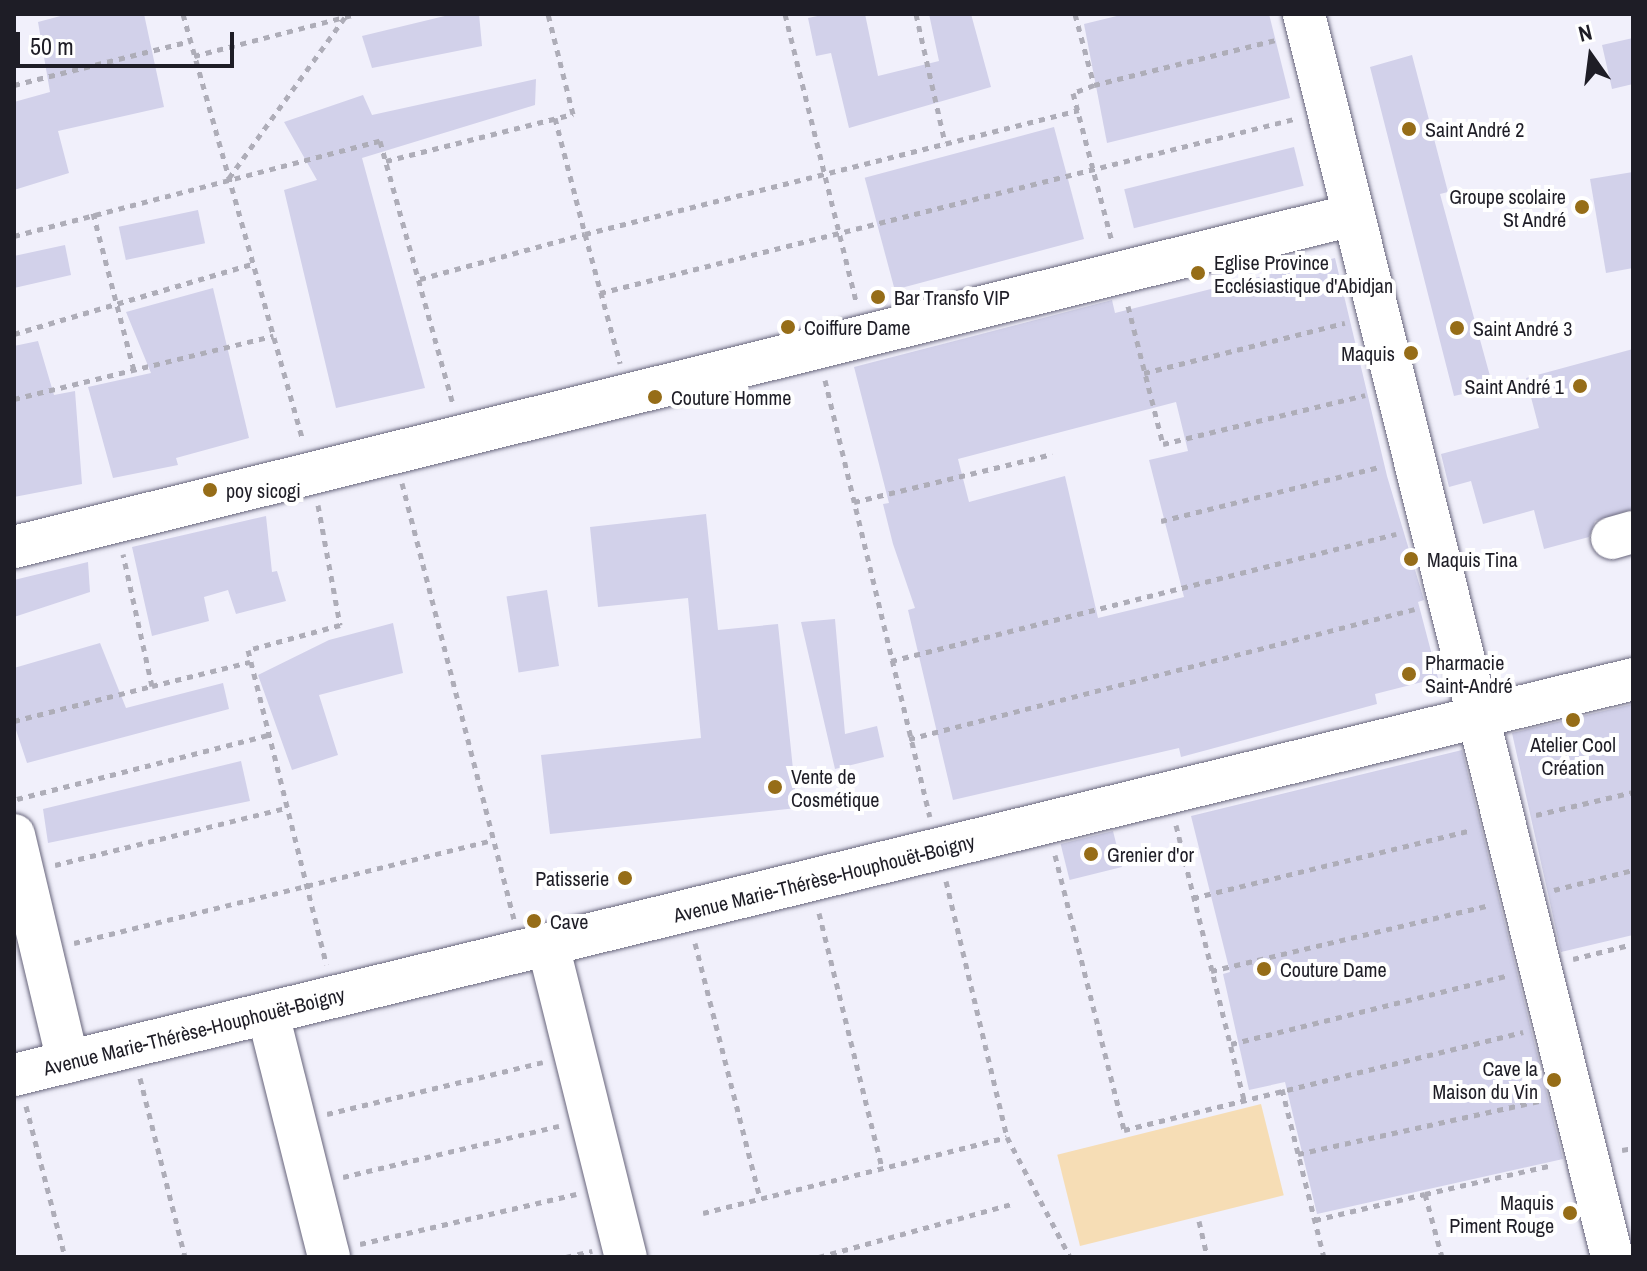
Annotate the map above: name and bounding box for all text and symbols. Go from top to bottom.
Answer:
scale bar [20,16,238,66]
north arrow [1551,16,1631,96]
text: N [1575,17,1595,49]
text: 50 m [30,30,74,62]
place label: Saint André 2 [1425,117,1525,141]
marker: Saint André 2 [1400,120,1418,138]
place label: Groupe scolaire St André [1449,184,1566,231]
marker: Groupe scolaire St André [1573,198,1591,216]
place label: Eglise Province Ecclésiastique d'Abidjan [1214,250,1393,297]
marker: Eglise Province Ecclésiastique d'Abidjan [1189,264,1207,282]
place label: Bar Transfo VIP [894,285,1010,309]
marker: Bar Transfo VIP [869,288,887,306]
place label: Coiffure Dame [804,315,910,339]
place label: Saint André 3 [1473,316,1573,340]
marker: Coiffure Dame [779,318,797,336]
marker: Saint André 3 [1448,319,1466,337]
place label: Maquis [1341,341,1395,365]
marker: Maquis [1402,344,1420,362]
place label: Saint André 1 [1464,374,1564,398]
marker: Saint André 1 [1571,377,1589,395]
place label: Couture Homme [671,385,791,409]
marker: Couture Homme [646,388,664,406]
place label: poy sicogi [226,478,301,502]
marker: poy sicogi [201,481,219,499]
place label: Maquis Tina [1427,547,1518,571]
marker: Maquis Tina [1402,550,1420,568]
place label: Pharmacie Saint-André [1425,650,1513,697]
marker: Pharmacie Saint-André [1400,665,1418,683]
marker: Atelier Cool Création [1564,711,1582,729]
place label: Atelier Cool Création [1530,732,1616,779]
place label: Vente de Cosmétique [791,764,879,811]
marker: Vente de Cosmétique [766,778,784,796]
street label: Avenue Marie-Thérèse-Houphouët-Boigny [671,829,977,927]
place label: Grenier d'or [1107,842,1194,866]
marker: Grenier d'or [1082,845,1100,863]
place label: Patisserie [535,866,609,890]
marker: Patisserie [616,869,634,887]
place label: Cave [550,909,588,933]
marker: Cave [525,912,543,930]
place label: Couture Dame [1280,957,1387,981]
marker: Couture Dame [1255,960,1273,978]
street label: Avenue Marie-Thérèse-Houphouët-Boigny [41,982,347,1080]
place label: Cave la Maison du Vin [1433,1056,1538,1103]
marker: Cave la Maison du Vin [1545,1071,1563,1089]
place label: Maquis Piment Rouge [1449,1190,1554,1237]
marker: Maquis Piment Rouge [1561,1204,1579,1222]

